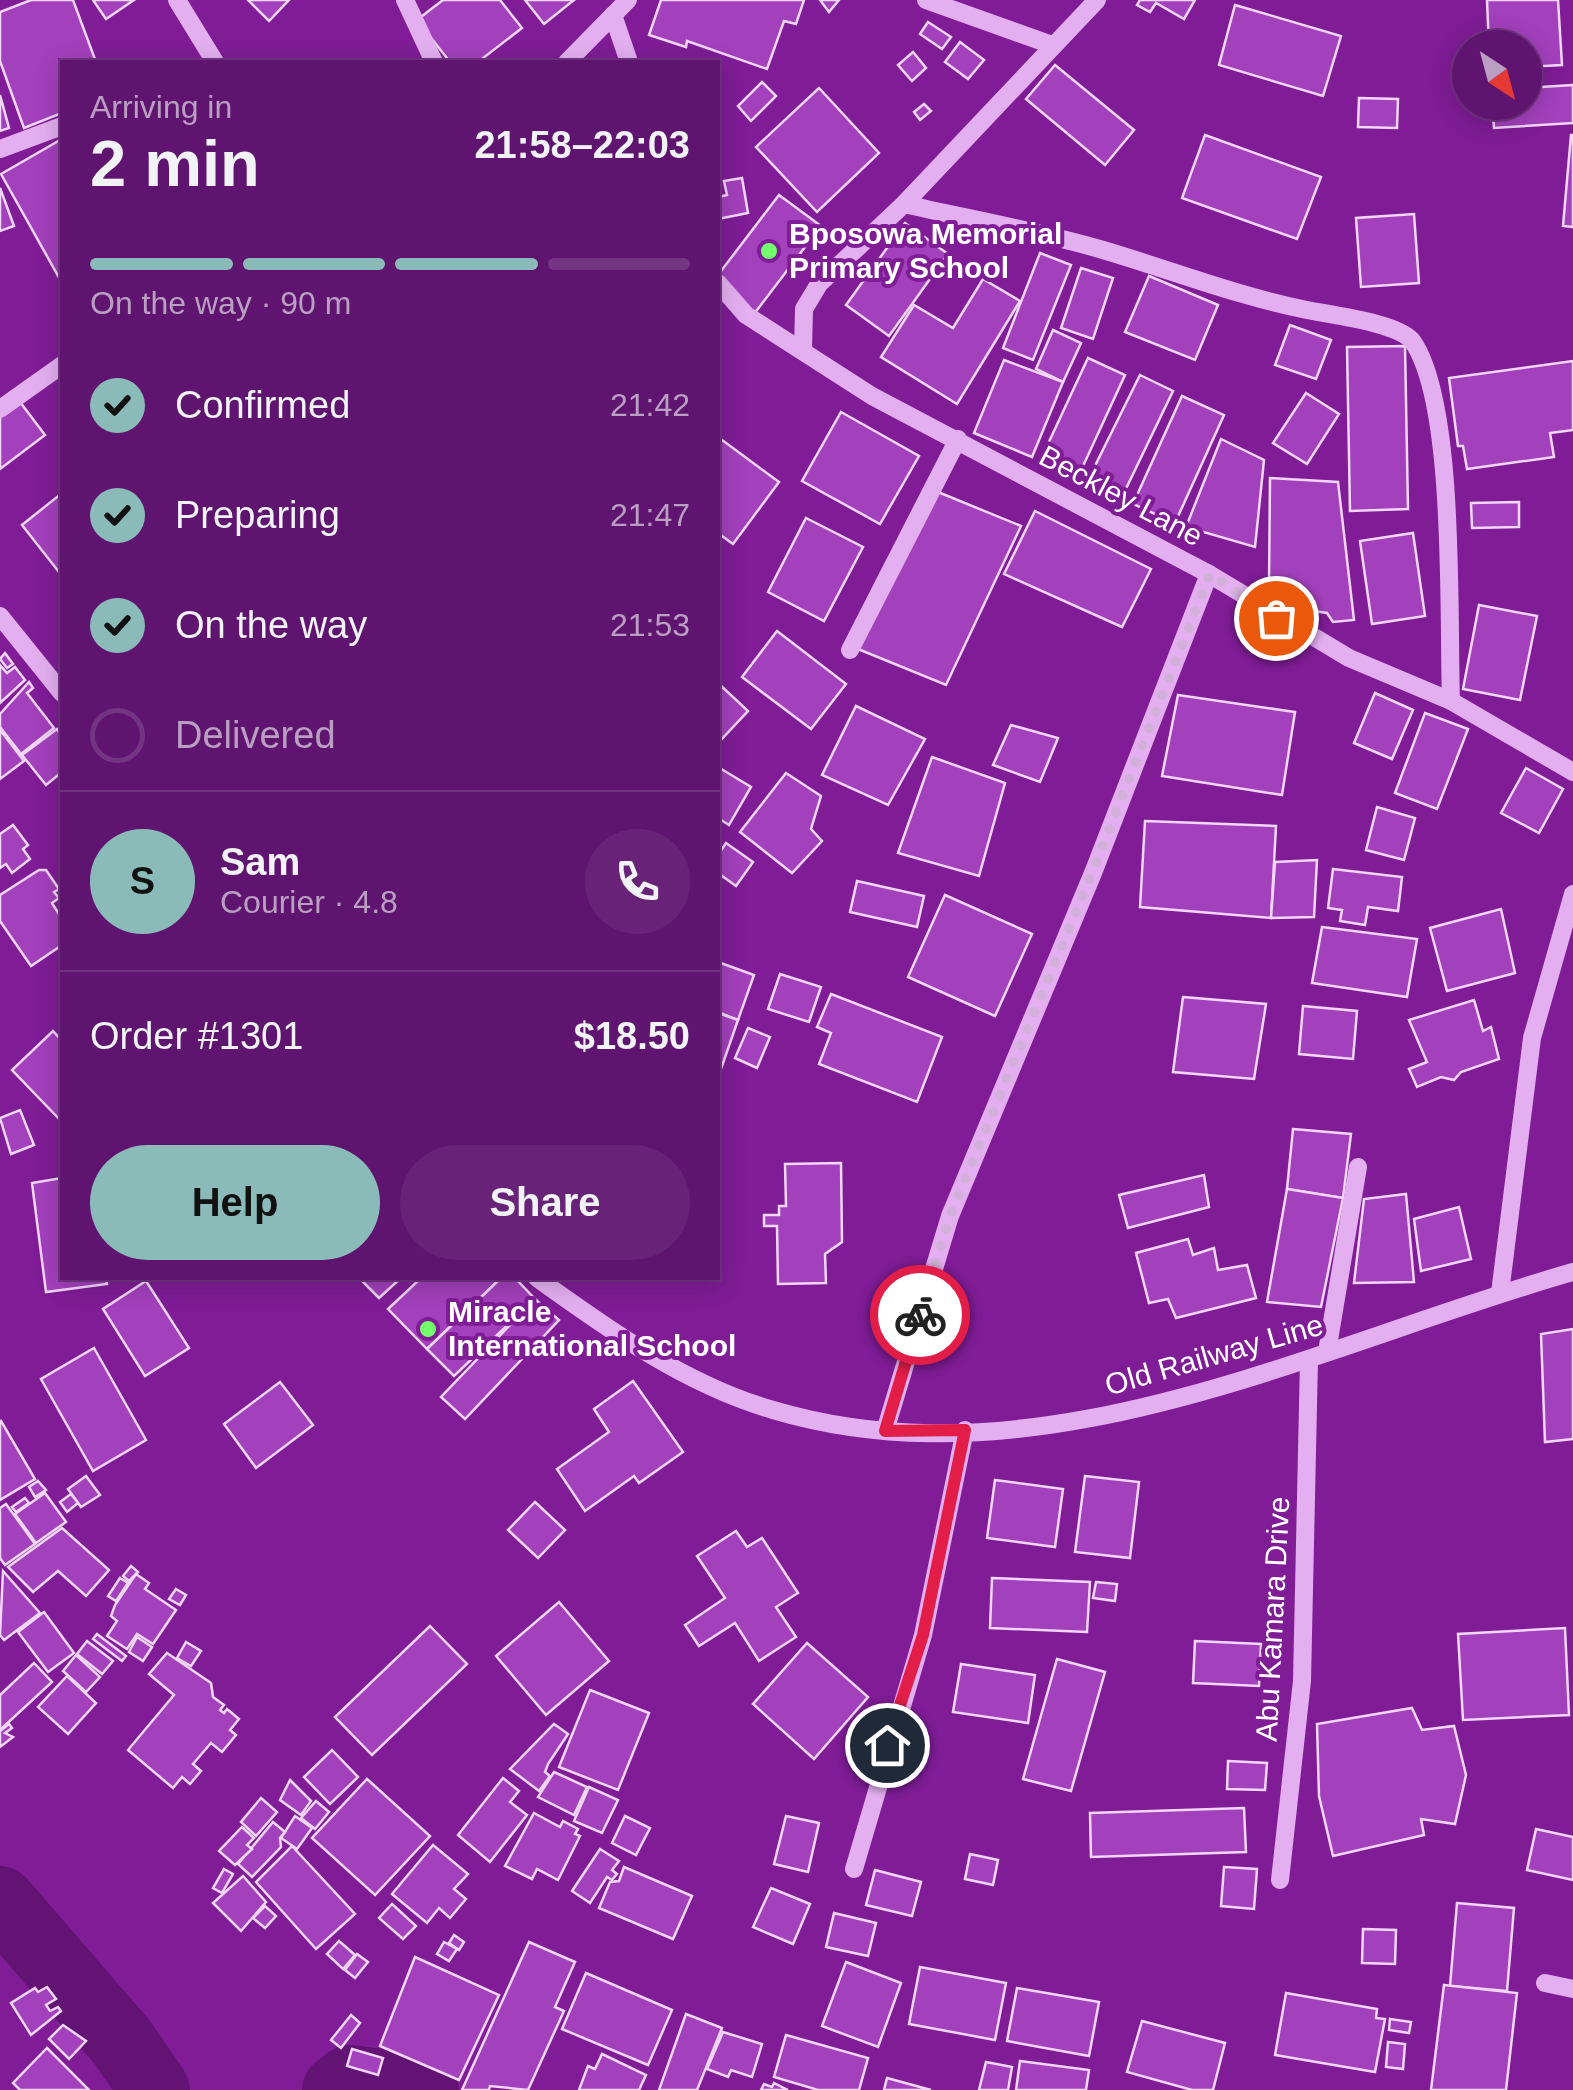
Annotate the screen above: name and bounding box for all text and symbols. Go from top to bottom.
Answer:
north arrow [1452,30,1542,120]
map controls [1452,30,1542,120]
text: Arriving in [90,89,232,125]
text: 21:58–22:03 [474,124,690,166]
text: 2 min [90,127,260,200]
place label: Bposowa Memorial Primary School [789,217,1062,284]
marker: Bposowa Memorial Primary School [758,240,780,262]
text: On the way · 90 m [90,285,351,321]
icon: check [90,378,145,433]
text: Confirmed [175,384,350,426]
text: 21:42 [610,387,690,423]
street label: Beckley Lane [1034,439,1209,552]
icon: check [90,488,145,543]
text: Preparing [175,494,340,536]
text: 21:47 [610,497,690,533]
pin [1234,576,1319,661]
icon: bag [1249,591,1304,646]
icon: check [90,598,145,653]
text: On the way [175,604,367,646]
text: 21:53 [610,607,690,643]
text: Delivered [175,714,336,756]
button: phone [585,829,690,934]
text: Sam [220,841,300,883]
text: S [130,860,155,902]
text: Courier · 4.8 [220,884,398,920]
text: Order #1301 [90,1015,303,1057]
text: $18.50 [574,1015,690,1057]
button: Help [90,1145,380,1260]
button: Share [400,1145,690,1260]
courier [870,1265,970,1365]
icon: bike [893,1288,948,1343]
place label: Miracle International School [448,1295,736,1362]
street label: Old Railway Line [1101,1308,1327,1401]
marker: Miracle International School [417,1318,439,1340]
street label: Abu Kamara Drive [1250,1496,1295,1742]
pin [845,1703,930,1788]
icon: home [860,1718,915,1773]

